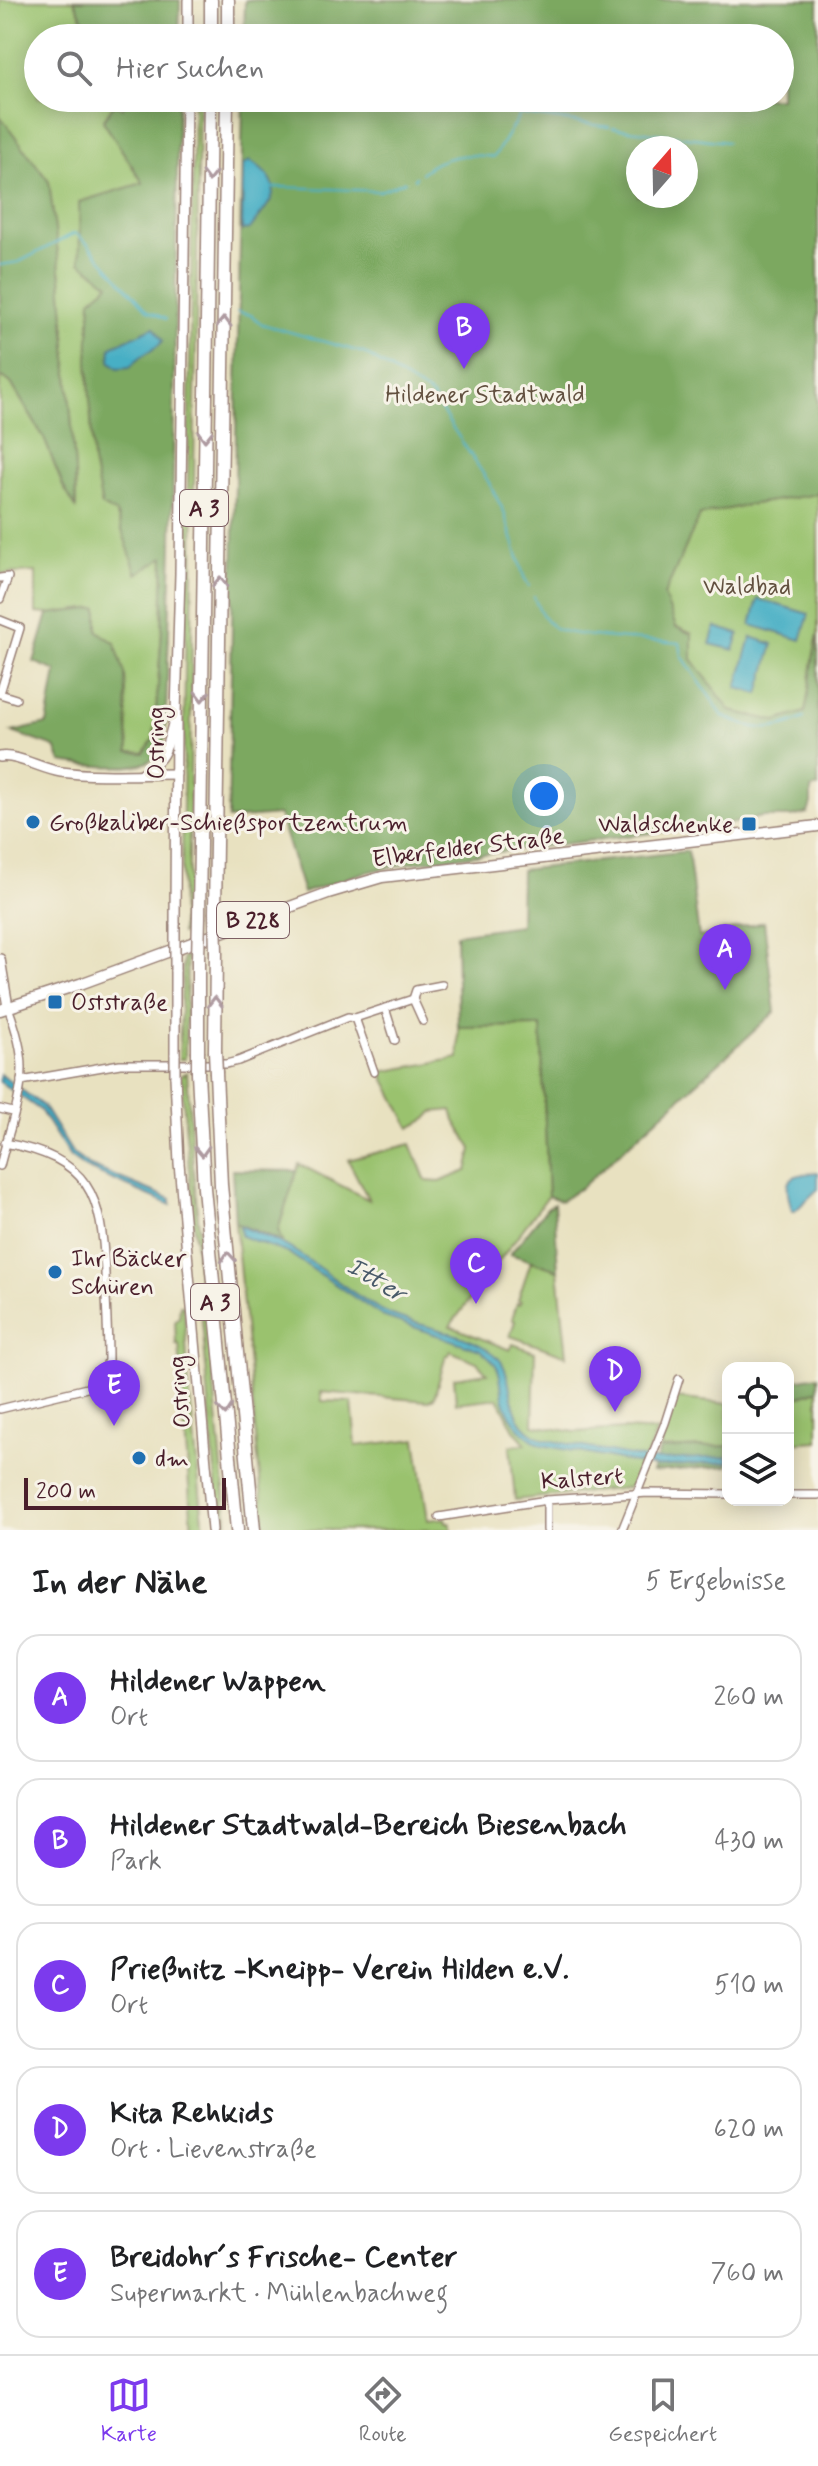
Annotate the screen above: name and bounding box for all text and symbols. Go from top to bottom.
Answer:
search box [24,24,794,112]
icon: search [52,46,96,90]
text: Hier suchen [116,49,264,88]
north arrow [626,136,698,208]
one-way arrow [200,170,218,183]
pin: B [438,303,490,369]
one-way arrow [215,315,232,328]
park label: Hildener Stadtwald [385,380,585,411]
one-way arrow [196,430,214,443]
road number: A 3 [180,490,228,526]
park label: Waldbad [703,572,791,603]
one-way arrow [211,575,229,588]
one-way arrow [193,690,210,703]
street label: Ostring [142,707,175,779]
your location [524,776,564,816]
place label: Großkaliber-Schießsportzentrum [49,808,408,839]
place label: Waldschenke [598,810,733,841]
marker: Großkaliber-Schießsportzentrum [24,813,42,831]
marker: Waldschenke [740,815,758,833]
street label: Elberfelder Straße [371,821,566,876]
road number: B 228 [217,902,289,938]
pin: A [699,924,751,990]
place label: Oststraße [71,988,168,1019]
marker: Oststraße [46,993,64,1011]
one-way arrow [206,995,224,1008]
one-way arrow [193,1145,210,1158]
pin: C [450,1238,502,1304]
place label: Ihr Bäcker Schüren [71,1244,187,1303]
one-way arrow [220,1250,237,1263]
water label: Itter [340,1250,414,1313]
marker: Ihr Bäcker Schüren [46,1263,64,1281]
road number: A 3 [191,1284,239,1320]
pin: D [589,1346,641,1412]
street label: Ostring [162,1354,201,1429]
pin: E [88,1360,140,1426]
map controls [722,1362,794,1506]
button: locate [722,1362,794,1434]
one-way arrow [217,1404,234,1417]
button: layers [722,1434,794,1506]
place label: dm [155,1444,189,1475]
marker: dm [130,1449,148,1467]
street label: Kalstert [540,1461,624,1498]
scale bar [24,1474,226,1510]
text: 200 m [36,1478,96,1506]
text: In der Nähe [32,1560,207,1605]
text: 5 Ergebnisse [646,1565,786,1599]
text: Hildener Wappen [110,1662,325,1701]
text: A [51,1681,69,1715]
text: 260 m [714,1681,784,1715]
text: Ort [110,1701,148,1735]
text: Hildener Stadtwald-Bereich Biesenbach [110,1806,627,1845]
text: B [52,1825,68,1859]
text: 430 m [715,1825,784,1859]
text: Park [110,1845,162,1879]
text: Prießnitz -Kneipp- Verein Hilden e.V. [110,1950,569,1989]
text: C [51,1969,69,2003]
text: 510 m [714,1969,784,2003]
text: Ort [110,1989,148,2023]
text: Kita Rehkids [110,2094,274,2133]
text: D [51,2113,69,2147]
text: 620 m [714,2113,784,2147]
text: Ort · Lievenstraße [110,2133,317,2167]
text: Breidohr´s Frische- Center [110,2238,457,2277]
text: E [52,2257,68,2291]
text: 760 m [710,2257,784,2291]
text: Supermarkt · Mühlenbachweg [110,2277,448,2311]
tab: Karte [101,2373,157,2449]
tab: Route [359,2373,407,2449]
tab: Gespeichert [608,2373,717,2449]

